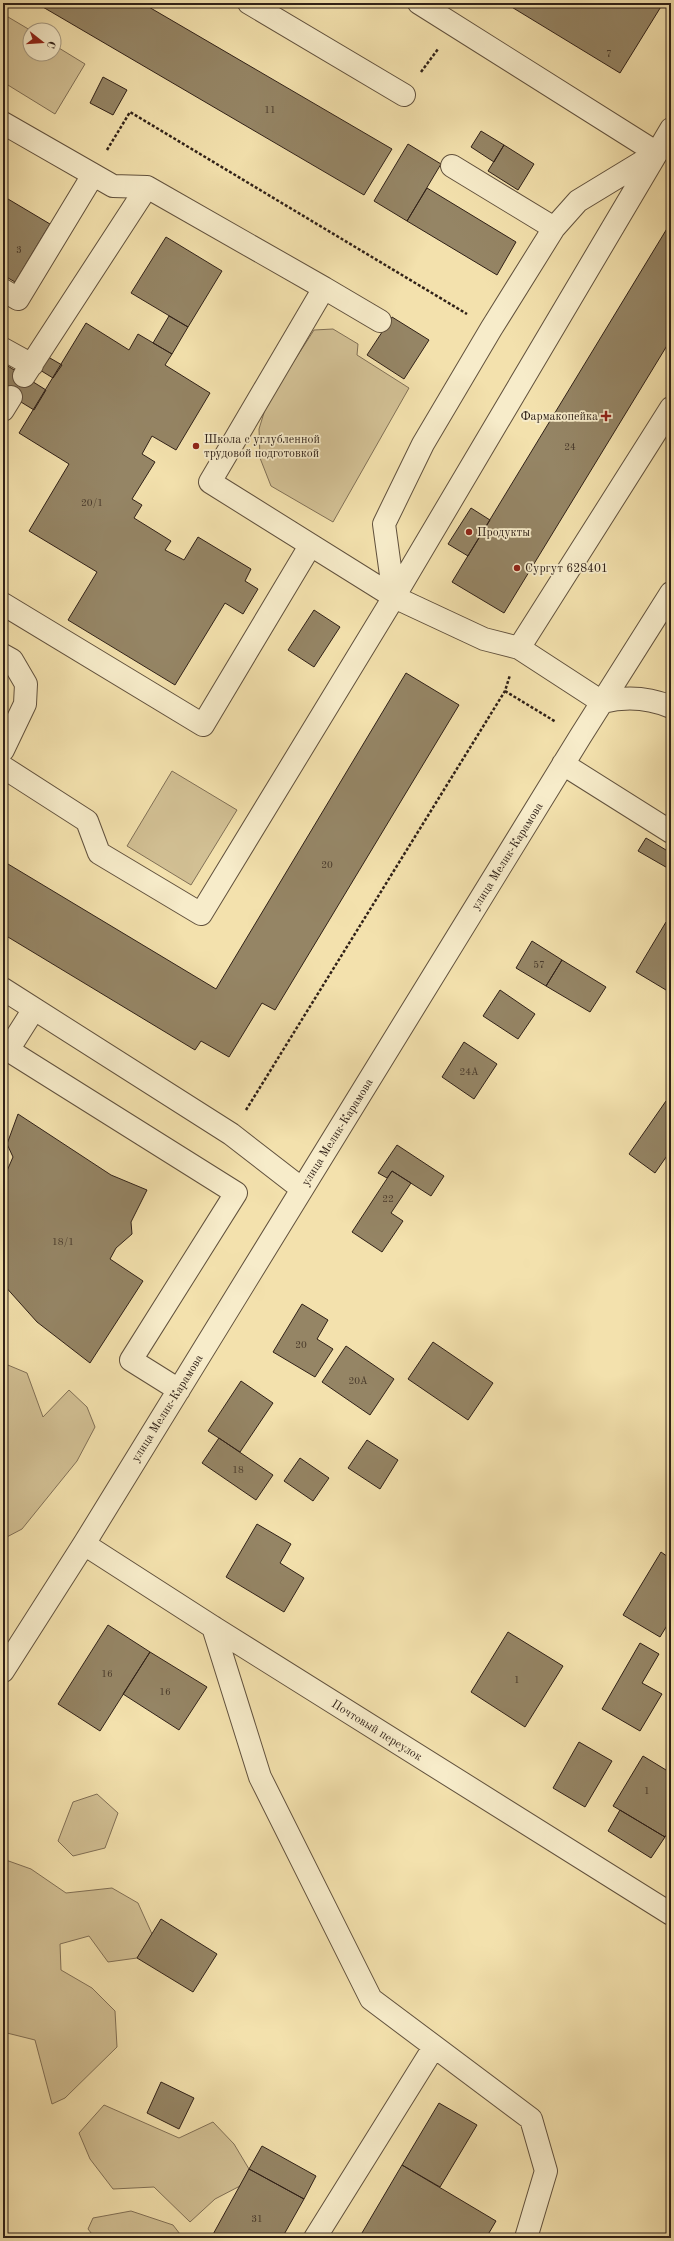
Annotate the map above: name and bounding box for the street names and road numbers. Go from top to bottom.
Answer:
street label: улица Мелик-Карамова [470,801,546,912]
street label: улица Мелик-Карамова [300,1077,376,1188]
street label: улица Мелик-Карамова [130,1353,206,1464]
street label: Почтовый переулок [329,1698,424,1764]

